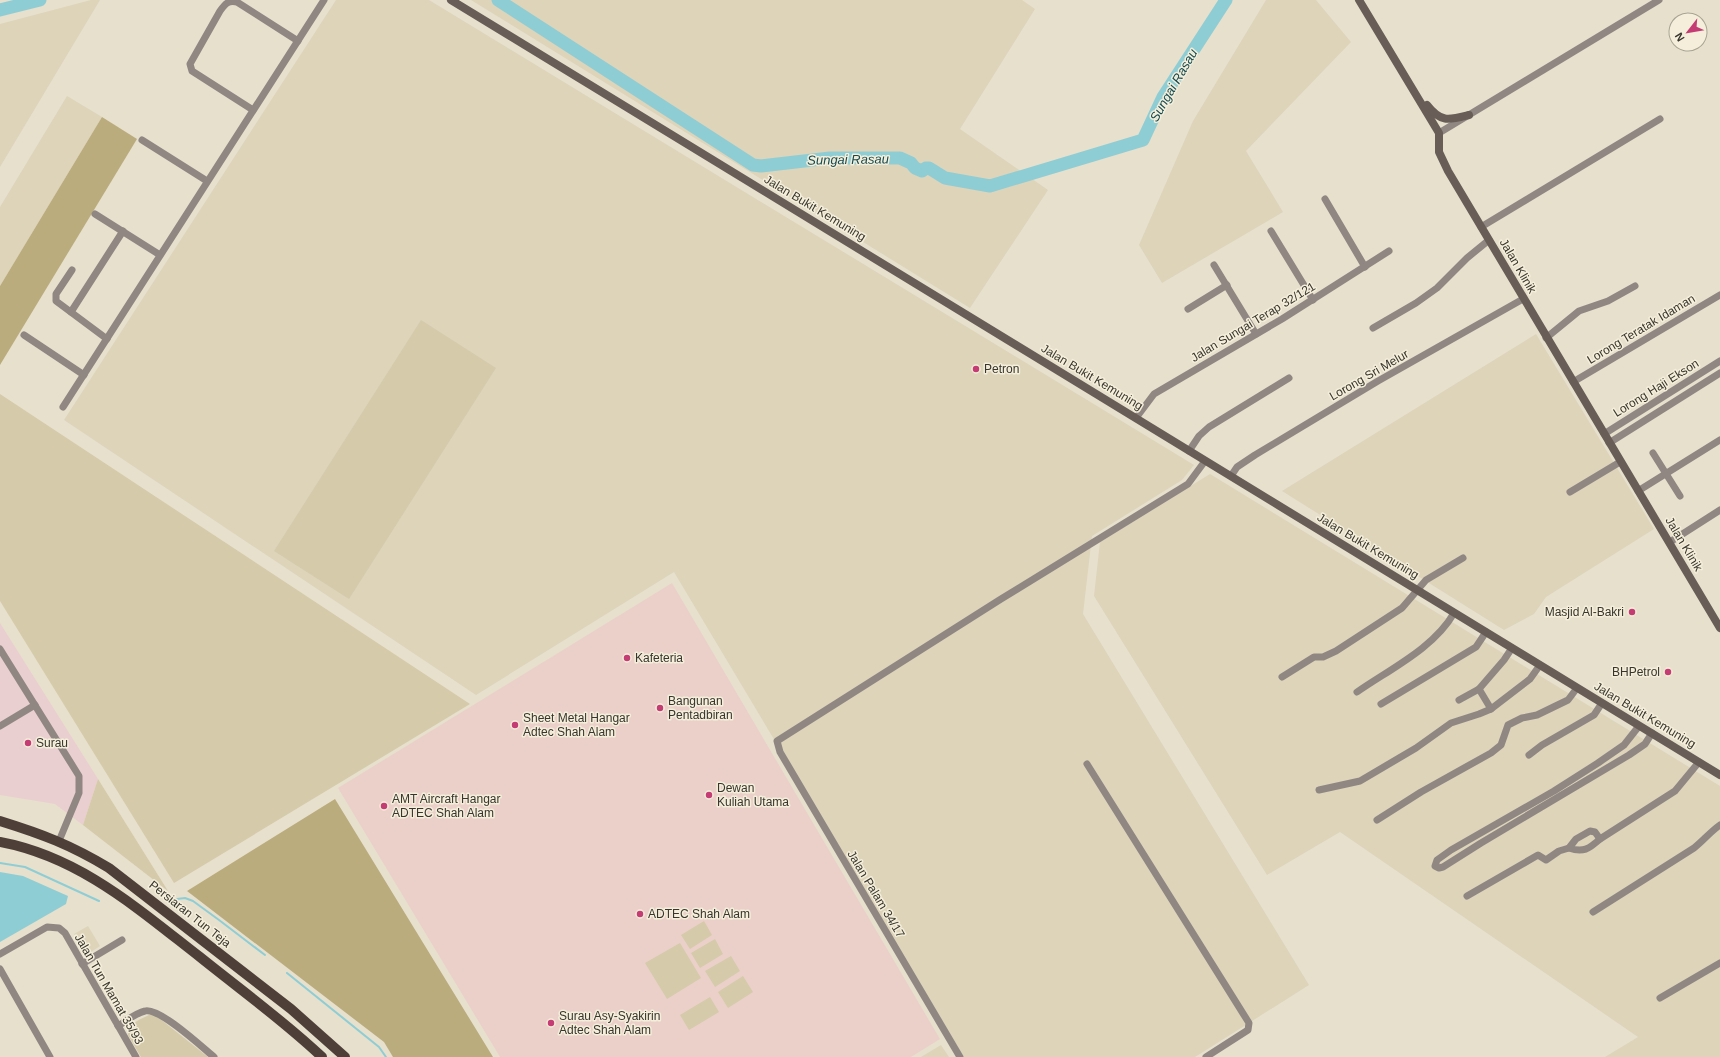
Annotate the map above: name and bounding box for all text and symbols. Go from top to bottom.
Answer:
north arrow [1668,12,1708,52]
text: N [1672,31,1687,44]
water label: Sungai Rasau [1147,46,1200,124]
water label: Sungai Rasau [807,151,889,168]
street label: Jalan Bukit Kemuning [762,172,868,244]
street label: Jalan Klinik [1497,236,1540,297]
street label: Jalan Sungai Terap 32/121 [1188,279,1318,365]
street label: Lorong Teratak Idaman [1585,291,1697,367]
street label: Jalan Bukit Kemuning [1039,341,1145,413]
street label: Lorong Sri Melur [1327,347,1411,403]
street label: Lorong Haji Ekson [1611,356,1701,420]
place label: Petron [984,362,1019,376]
marker: Petron [971,364,981,374]
street label: Jalan Bukit Kemuning [1315,510,1421,582]
street label: Jalan Klinik [1662,514,1706,574]
place label: Masjid Al-Bakri [1545,605,1624,619]
marker: Masjid Al-Bakri [1627,607,1637,617]
place label: Kafeteria [635,651,683,665]
marker: Kafeteria [622,653,632,663]
place label: BHPetrol [1612,665,1660,679]
marker: BHPetrol [1663,667,1673,677]
street label: Jalan Bukit Kemuning [1592,679,1698,751]
place label: Bangunan Pentadbiran [668,694,733,722]
marker: Bangunan Pentadbiran [655,703,665,713]
place label: Sheet Metal Hangar Adtec Shah Alam [523,711,630,739]
marker: Sheet Metal Hangar Adtec Shah Alam [510,720,520,730]
place label: Surau [36,736,68,750]
marker: Surau [23,738,33,748]
place label: Dewan Kuliah Utama [717,781,789,809]
marker: Dewan Kuliah Utama [704,790,714,800]
place label: AMT Aircraft Hangar ADTEC Shah Alam [392,792,500,820]
marker: AMT Aircraft Hangar ADTEC Shah Alam [379,801,389,811]
street label: Jalan Palam 34/17 [844,848,908,940]
street label: Persiaran Tun Teja [146,878,234,950]
place label: ADTEC Shah Alam [648,907,750,921]
marker: ADTEC Shah Alam [635,909,645,919]
street label: Jalan Tun Mamat 35/93 [72,931,147,1047]
place label: Surau Asy-Syakirin Adtec Shah Alam [559,1009,660,1037]
marker: Surau Asy-Syakirin Adtec Shah Alam [546,1018,556,1028]

